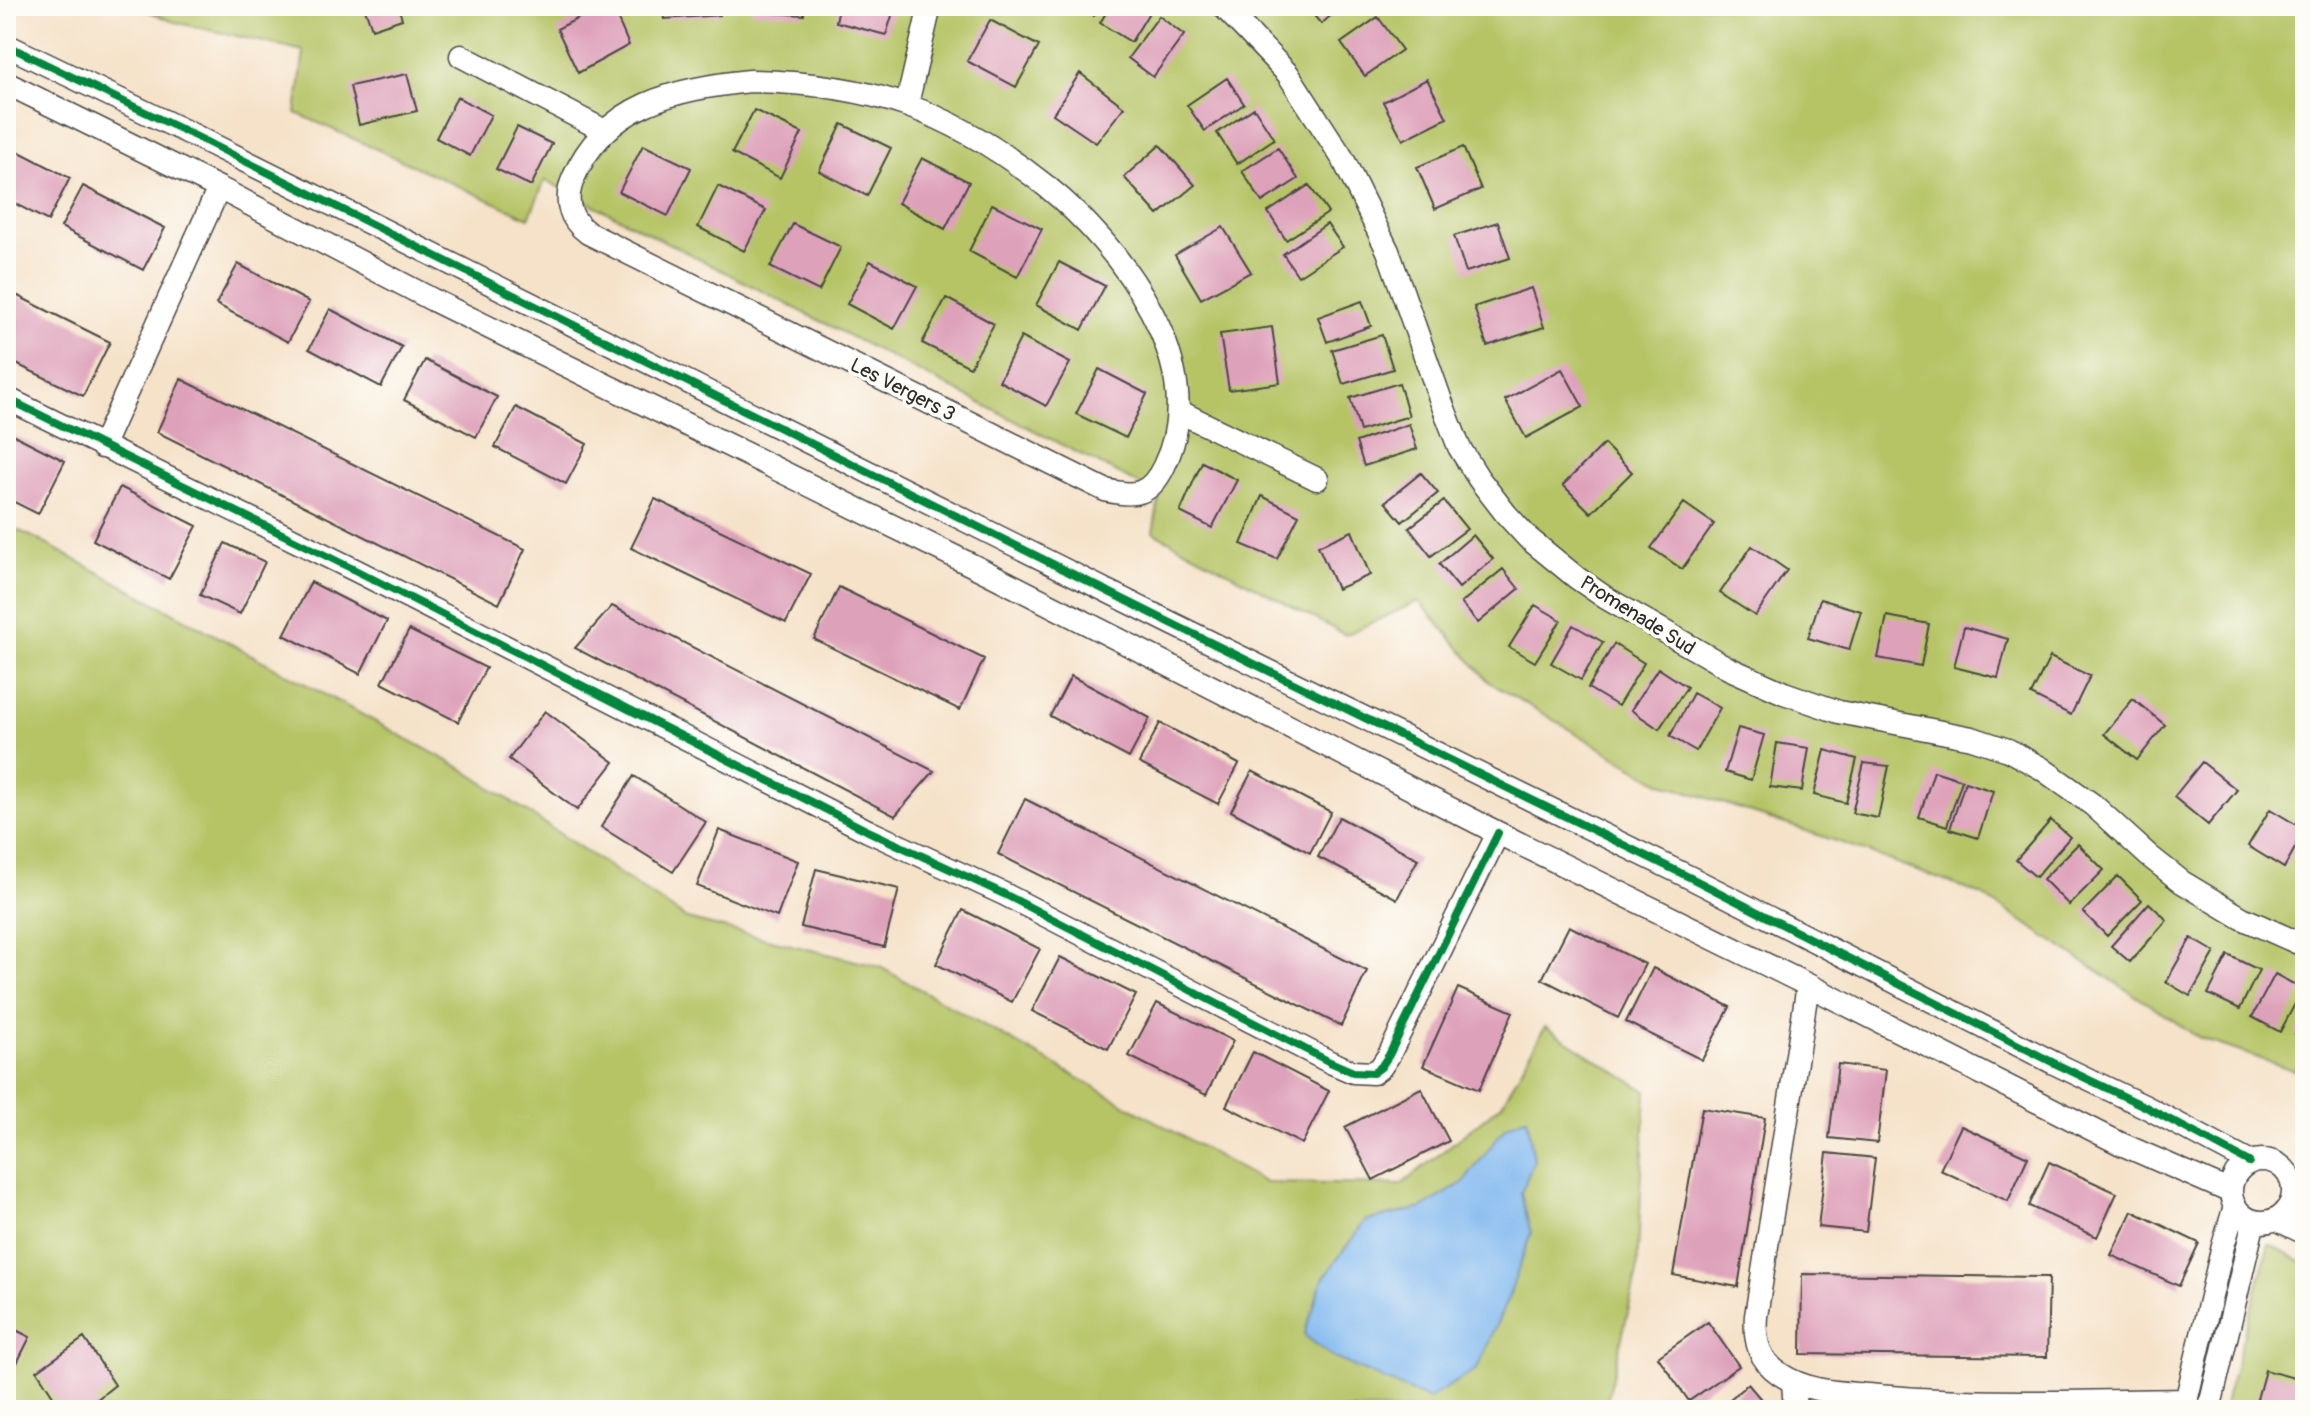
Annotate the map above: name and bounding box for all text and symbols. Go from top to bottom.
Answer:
street label: Les Vergers 3 [846,352,960,427]
street label: Promenade Sud [1576,570,1700,661]

